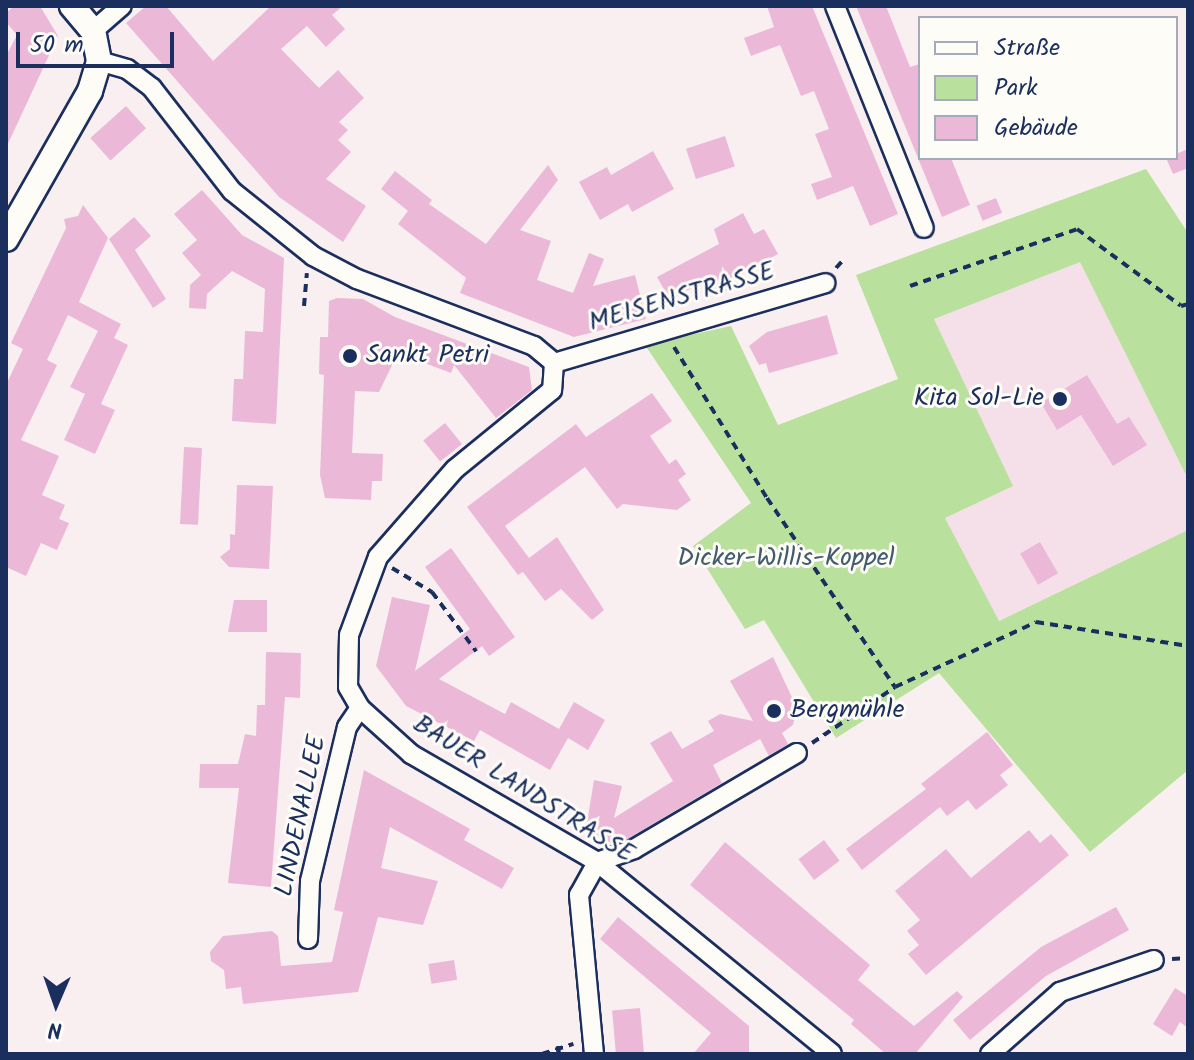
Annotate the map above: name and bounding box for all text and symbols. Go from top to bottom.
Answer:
scale bar [20,16,178,66]
legend [918,16,1178,160]
text: 50 m [30,26,84,65]
text: Straße [994,29,1060,68]
text: Park [994,69,1038,108]
text: Gebäude [994,109,1078,148]
street label: MEISENSTRASSE [585,257,779,339]
place label: Sankt Petri [366,340,489,372]
marker: Sankt Petri [341,347,359,365]
place label: Kita Sol-Lie [914,383,1044,415]
marker: Kita Sol-Lie [1051,390,1069,408]
park label: Dicker-Willis-Koppel [677,543,895,575]
place label: Bergmühle [790,695,904,727]
marker: Bergmühle [765,702,783,720]
street label: BAUER LANDSTRASSE [407,709,639,871]
street label: LINDENALLEE [270,733,334,899]
north arrow [16,964,96,1044]
text: N [48,1011,63,1046]

